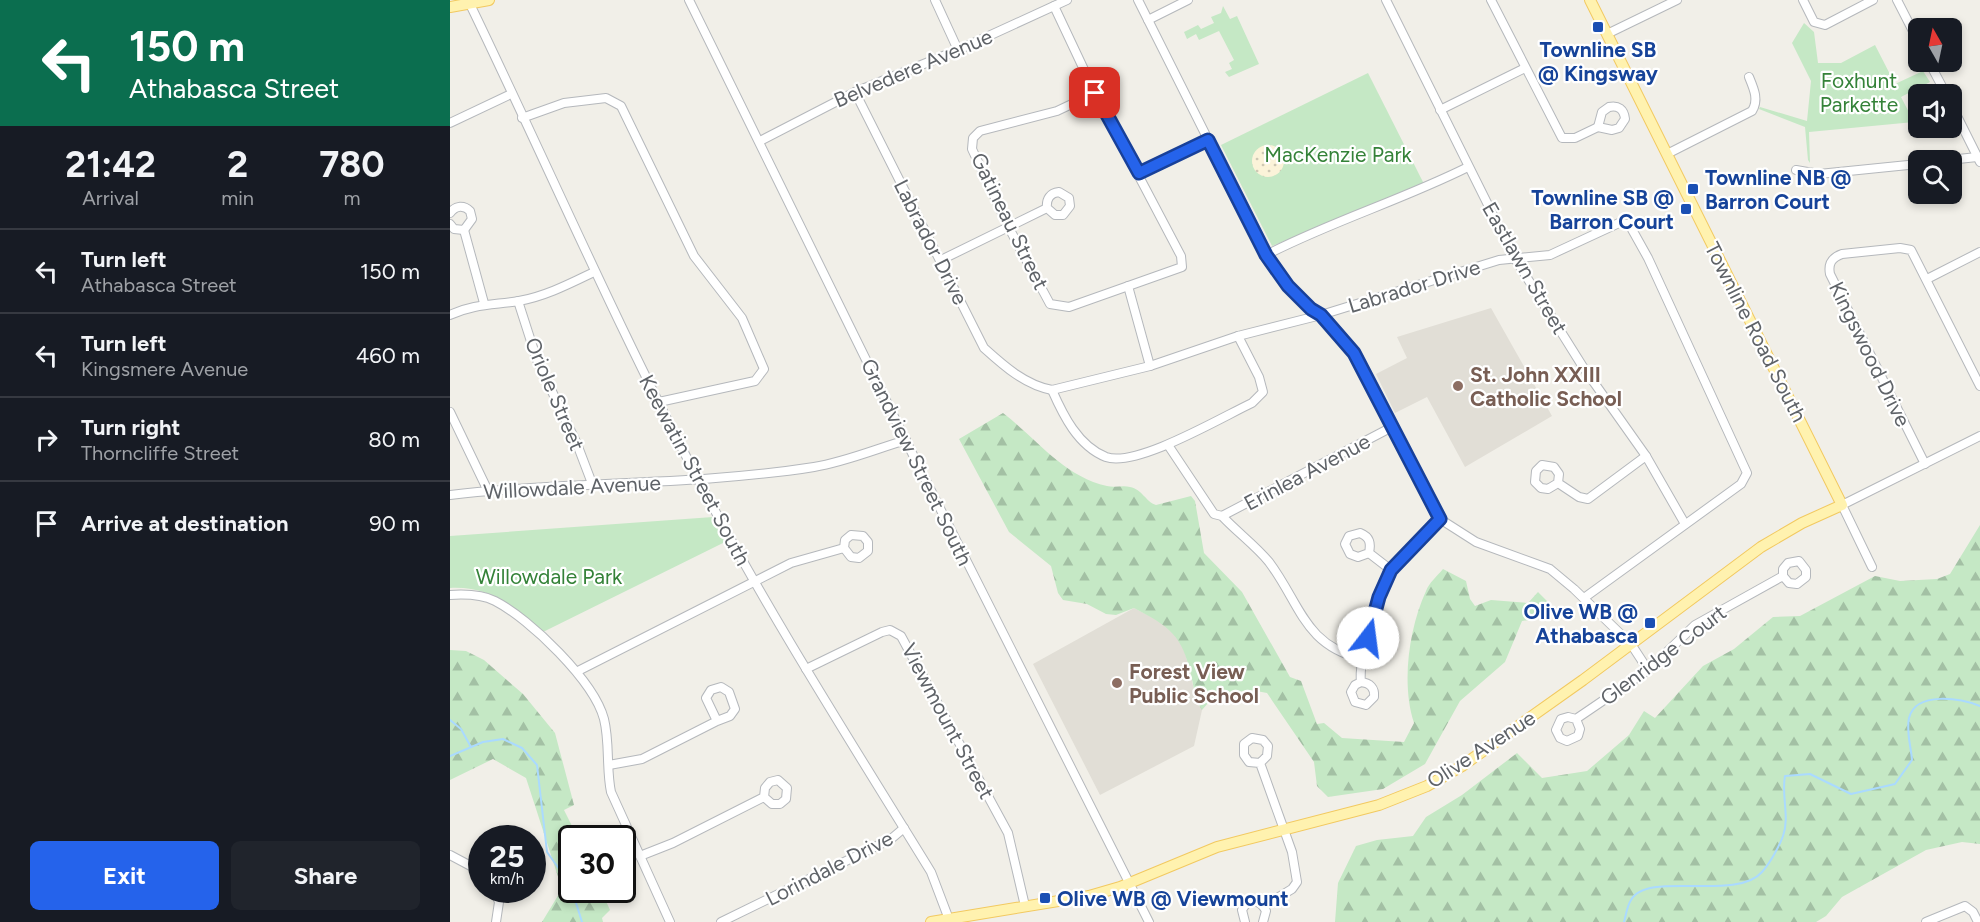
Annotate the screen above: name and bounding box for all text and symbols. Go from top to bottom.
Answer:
north arrow [1908,18,1962,72]
map controls [1908,18,1962,204]
marker: Townline SB @ Kingsway [1591,20,1605,34]
text: 150 m [129,21,245,72]
street label: Belvedere Avenue [830,23,996,113]
icon: left [30,24,108,102]
place label: Townline SB @ Kingsway [1538,37,1659,86]
pin [1069,67,1120,118]
park label: Foxhunt Parkette [1820,68,1898,117]
text: Athabasca Street [129,72,339,105]
icon: arrive [1078,76,1111,109]
button: sound [1908,84,1962,138]
park label: MacKenzie Park [1264,142,1413,167]
text: 21:42 [65,143,156,186]
text: 2 [227,143,248,186]
text: 780 [319,143,385,186]
street label: Gatineau Street [966,149,1054,294]
button: search [1908,150,1962,204]
place label: Townline NB @ Barron Court [1705,165,1851,214]
street label: Labrador Drive [889,175,973,309]
marker: Townline NB @ Barron Court [1686,182,1700,196]
place label: Townline SB @ Barron Court [1531,185,1674,234]
text: Arrival [82,186,139,210]
text: min [221,186,254,210]
text: m [343,186,360,210]
street label: Eastlawn Street [1477,198,1573,338]
marker: Townline SB @ Barron Court [1679,202,1693,216]
street label: Townline Road South [1700,238,1812,426]
text: Turn left [81,246,167,273]
street label: Labrador Drive [1345,254,1483,318]
icon: left [30,255,63,288]
text: 150 m [360,258,420,285]
text: Athabasca Street [81,273,237,297]
street label: Kingswood Drive [1824,277,1916,431]
text: Turn left [81,330,167,357]
street label: Oriole Street [520,334,590,454]
icon: left [30,339,63,372]
text: 460 m [356,342,420,369]
street label: Grandview Street South [856,355,978,569]
text: Kingsmere Avenue [81,357,248,381]
place label: St. John XXIII Catholic School [1470,362,1622,411]
street label: Keewatin Street South [634,370,756,570]
marker: St. John XXIII Catholic School [1451,379,1465,393]
text: Turn right [81,414,180,441]
icon: right [30,423,63,456]
text: 80 m [368,426,420,453]
street label: Erinlea Avenue [1240,428,1374,516]
text: Thorncliffe Street [81,441,239,465]
street label: Willowdale Avenue [483,470,661,504]
icon: arrive [30,507,63,540]
text: Arrive at destination [81,510,289,537]
text: 90 m [369,510,420,537]
park label: Willowdale Park [476,564,623,589]
place label: Olive WB @ Athabasca [1523,599,1638,648]
street label: Glenridge Court [1595,600,1731,710]
position arrow [1336,606,1400,670]
marker: Olive WB @ Athabasca [1643,616,1657,630]
street label: Viewmount Street [896,639,1000,803]
place label: Forest View Public School [1129,659,1259,708]
marker: Forest View Public School [1110,676,1124,690]
street label: Olive Avenue [1422,705,1540,793]
speed limit sign: 30 [558,825,636,903]
street label: Lorindale Drive [761,825,897,911]
text: 25 [490,838,524,875]
button: Exit [30,841,219,910]
button: Share [231,841,420,910]
text: km/h [490,870,524,888]
place label: Olive WB @ Viewmount [1057,886,1289,911]
marker: Olive WB @ Viewmount [1038,891,1052,905]

